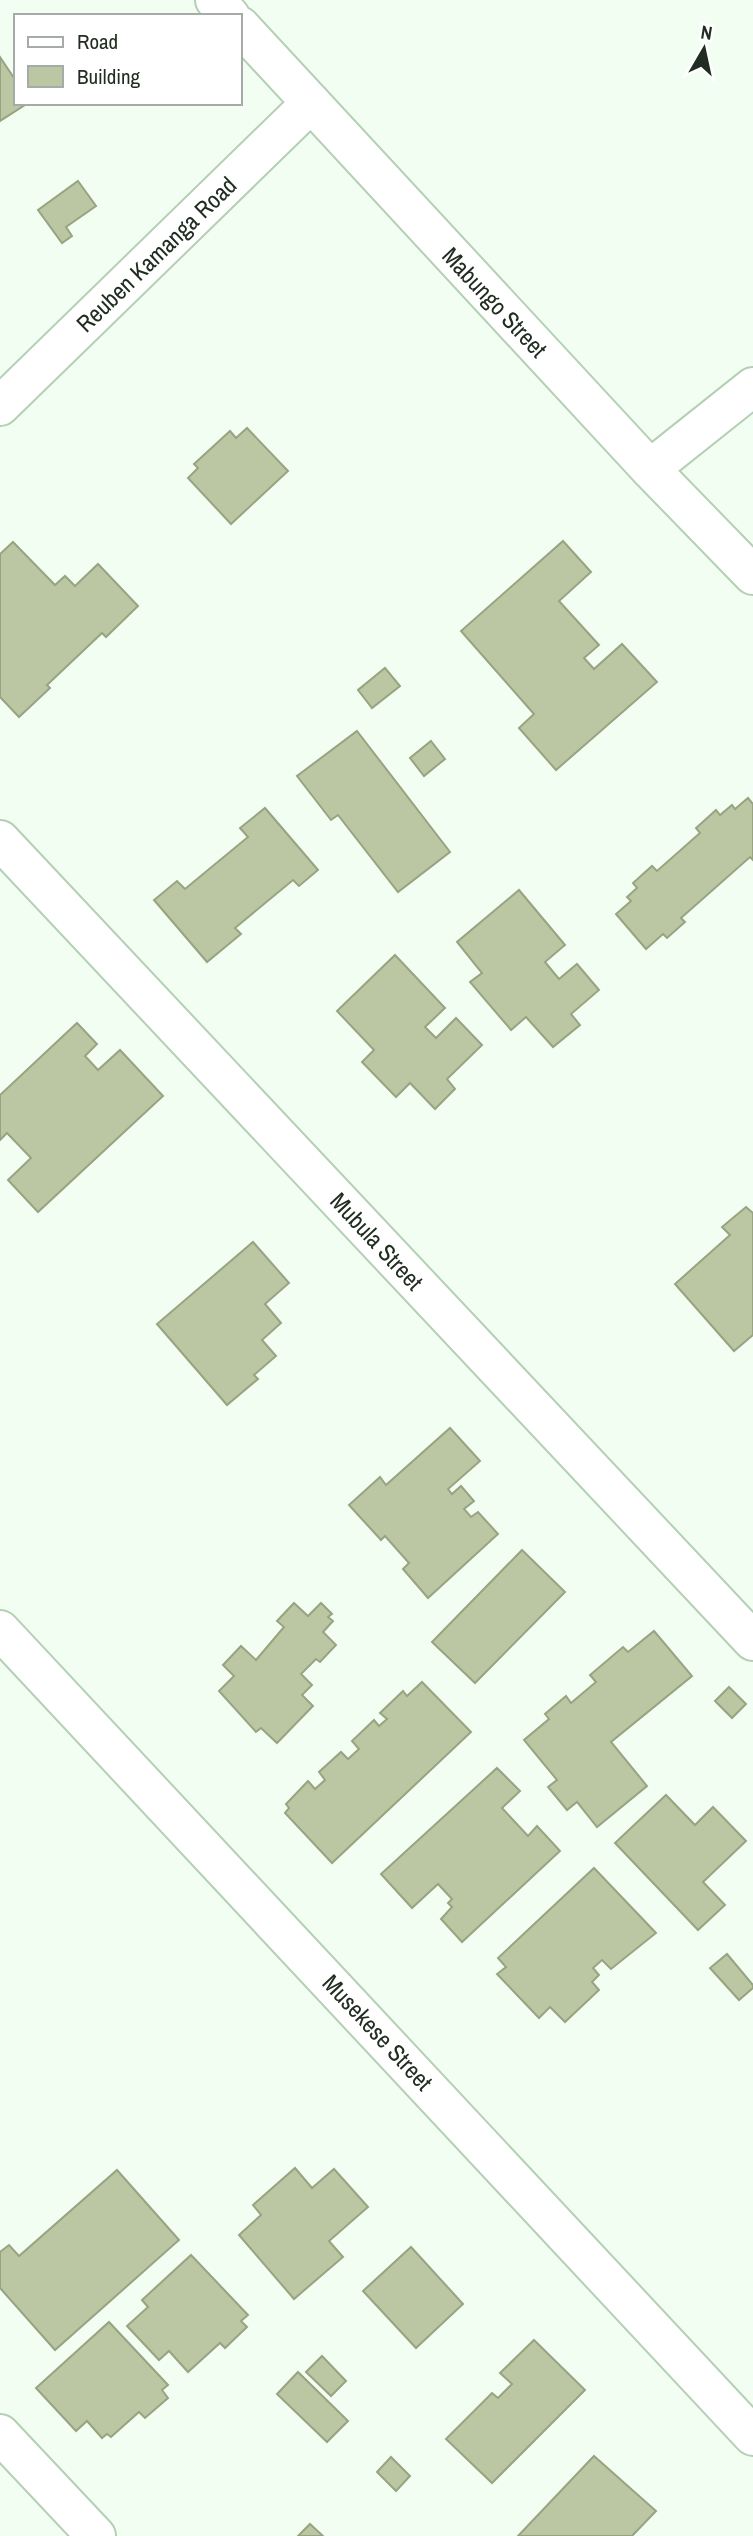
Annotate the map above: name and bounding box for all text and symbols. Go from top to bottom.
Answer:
legend [14,14,242,105]
north arrow [669,14,739,84]
text: N [699,18,714,46]
text: Road [77,27,118,56]
text: Building [77,62,141,91]
street label: Reuben Kamanga Road [69,169,243,339]
street label: Mabungo Street [436,240,555,365]
street label: Mubula Street [324,1185,431,1297]
street label: Musekese Street [316,1967,440,2097]

